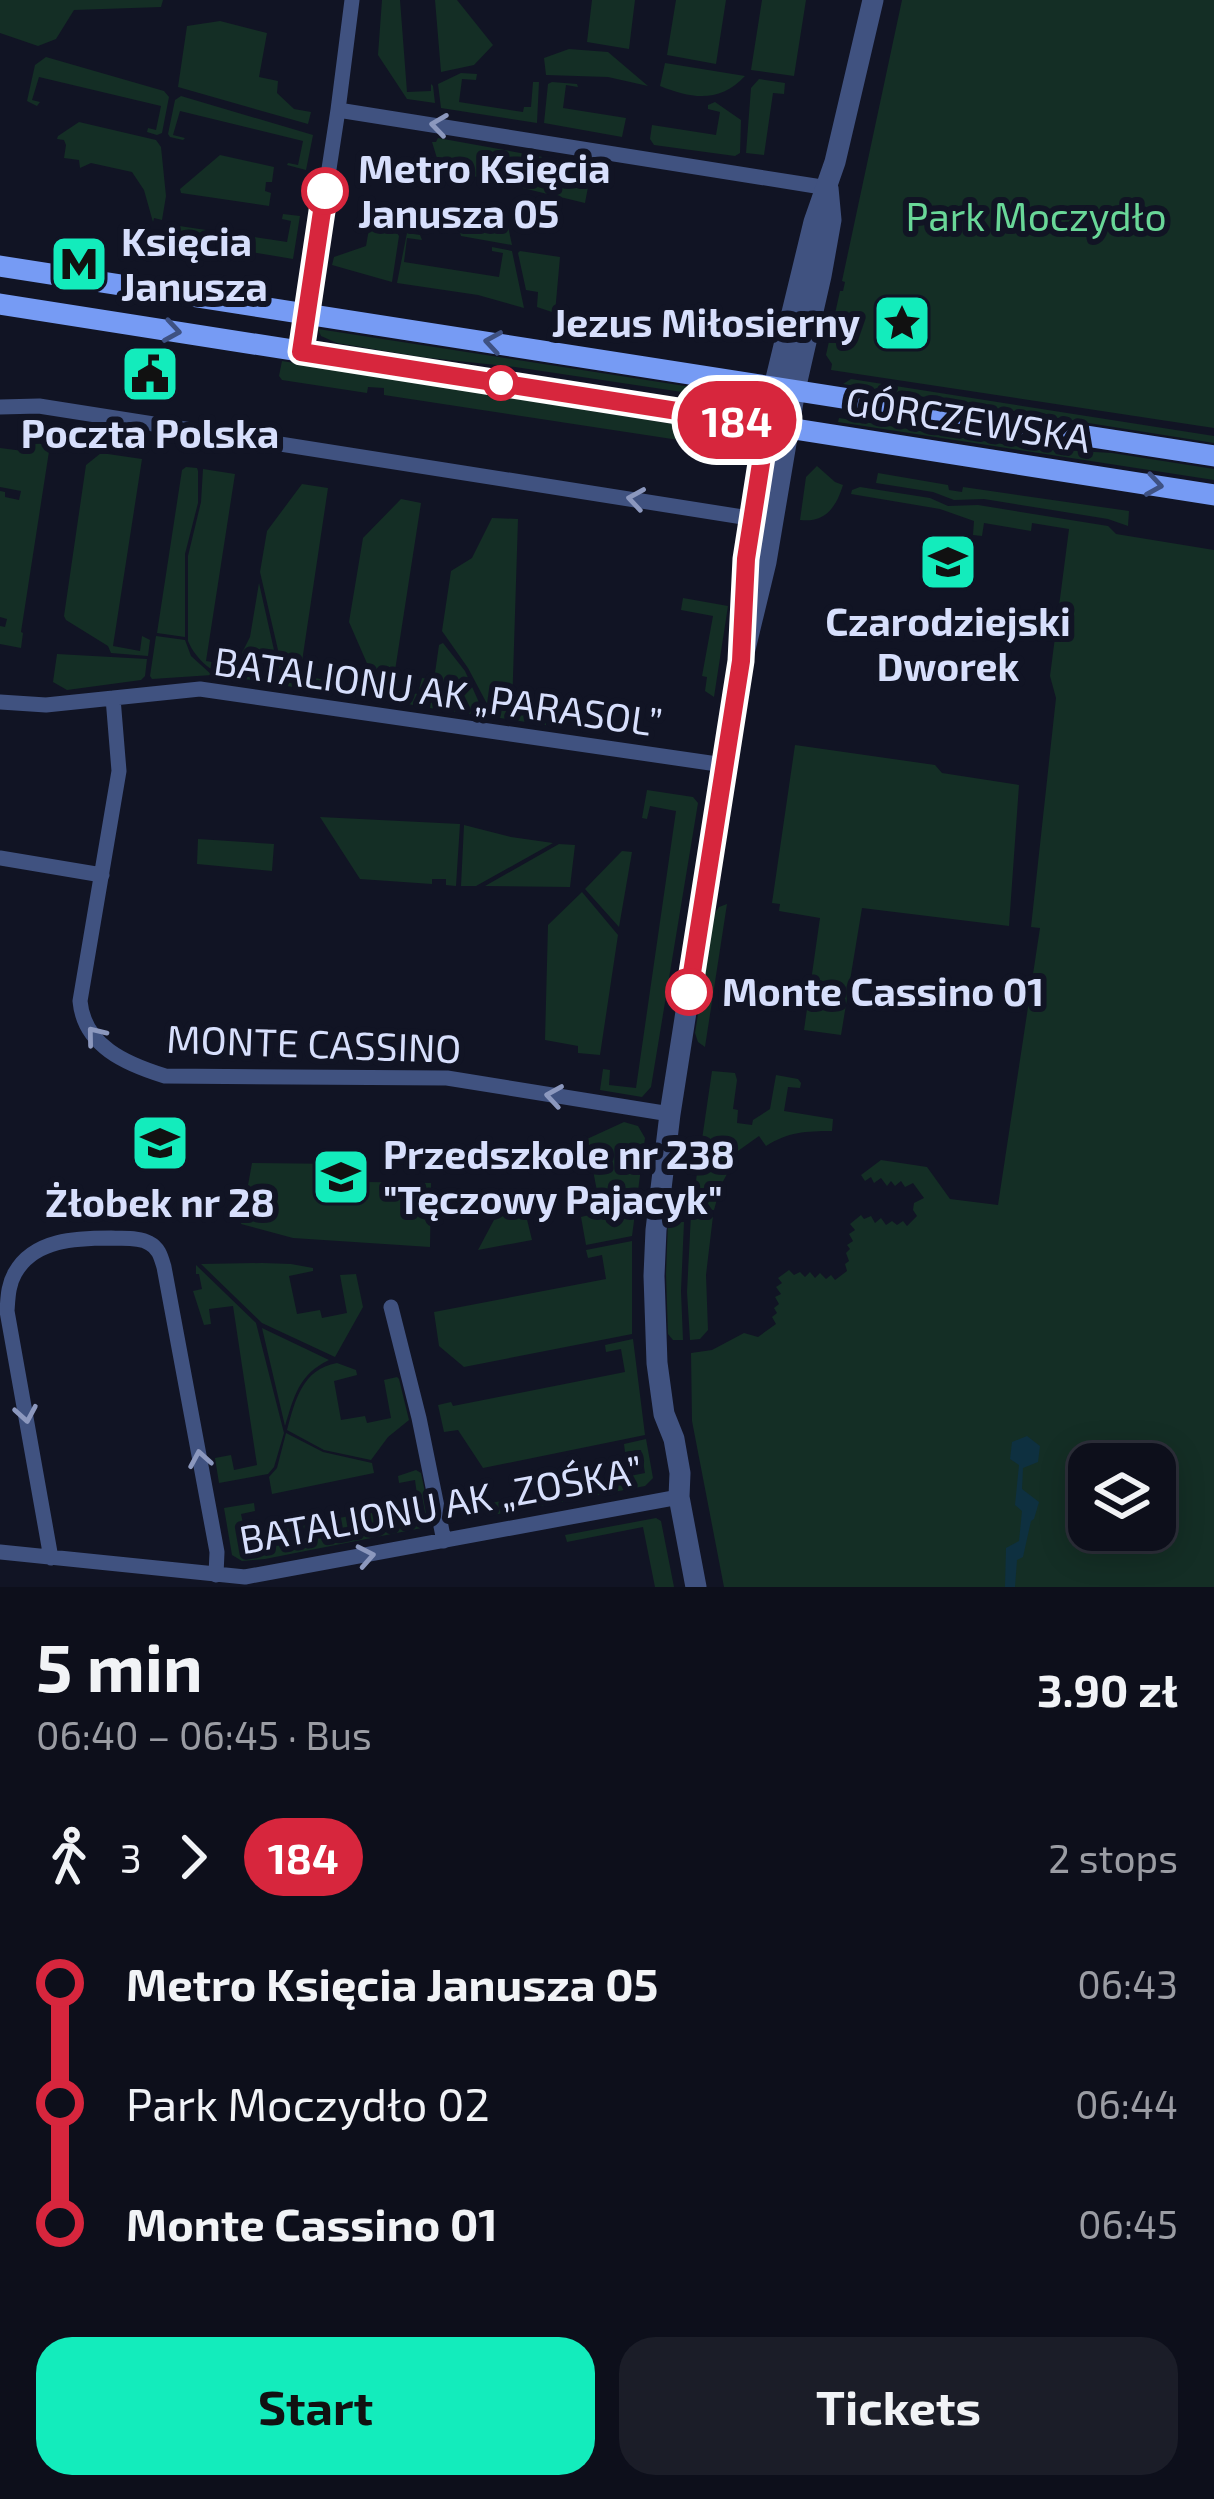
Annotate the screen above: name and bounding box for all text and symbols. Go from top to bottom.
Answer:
one-way arrow [429,113,448,139]
place label: Metro Księcia Janusza 05 [358,144,610,236]
marker: Metro Księcia Janusza 05 [303,169,347,213]
park label: Park Moczydło [905,192,1167,239]
place label: Księcia Janusza [121,217,268,309]
metro station icon: Księcia Janusza [48,233,110,295]
place icon: Jezus Miłosierny [871,292,933,354]
place label: Jezus Miłosierny [552,298,860,346]
one-way arrow [161,318,181,343]
one-way arrow [483,330,502,356]
public building icon: Poczta Polska [119,343,181,405]
unlabelled marker [485,367,517,399]
street label: GÓRCZEWSKA [843,376,1094,461]
line badge: 184 [668,381,806,459]
text: 184 [701,395,773,445]
place label: Poczta Polska [21,409,279,456]
one-way arrow [1143,472,1163,497]
one-way arrow [626,487,646,513]
school or university icon: Czarodziejski Dworek [917,531,979,593]
place label: Czarodziejski Dworek [825,597,1071,689]
street label: BATALIONU AK „PARASOL” [211,636,665,745]
place label: Monte Cassino 01 [722,967,1044,1014]
marker: Monte Cassino 01 [667,970,711,1014]
street label: MONTE CASSINO [166,1014,462,1071]
one-way arrow [88,1026,109,1048]
one-way arrow [544,1084,564,1109]
school or university icon: Żłobek nr 28 [129,1112,191,1174]
place label: Przedszkole nr 238 "Tęczowy Pajacyk" [383,1130,735,1223]
school or university icon: Przedszkole nr 238 "Tęczowy Pajacyk" [310,1146,372,1208]
place label: Żłobek nr 28 [45,1178,275,1225]
one-way arrow [12,1404,38,1424]
map controls [1068,1443,1176,1551]
button: layers [1068,1443,1176,1551]
street label: BATALIONU AK „ZOŚKA” [236,1445,646,1562]
one-way arrow [188,1450,214,1470]
one-way arrow [355,1544,375,1570]
text: 5 min [36,1626,203,1705]
text: 3.90 zł [1037,1662,1178,1716]
text: 06:40 – 06:45 · Bus [36,1711,372,1758]
icon: walk [36,1824,102,1890]
icon: forward [160,1824,226,1890]
text: 184 [268,1832,339,1882]
text: 3 [120,1834,142,1881]
text: 2 stops [1048,1834,1178,1881]
text: Metro Księcia Janusza 05 [126,1956,658,2010]
text: 06:43 [1077,1960,1178,2007]
text: Park Moczydło 02 [126,2076,490,2130]
text: 06:44 [1075,2080,1178,2127]
text: Monte Cassino 01 [126,2196,498,2250]
text: 06:45 [1078,2200,1178,2247]
button: Start [36,2337,595,2475]
button: Tickets [619,2337,1178,2475]

